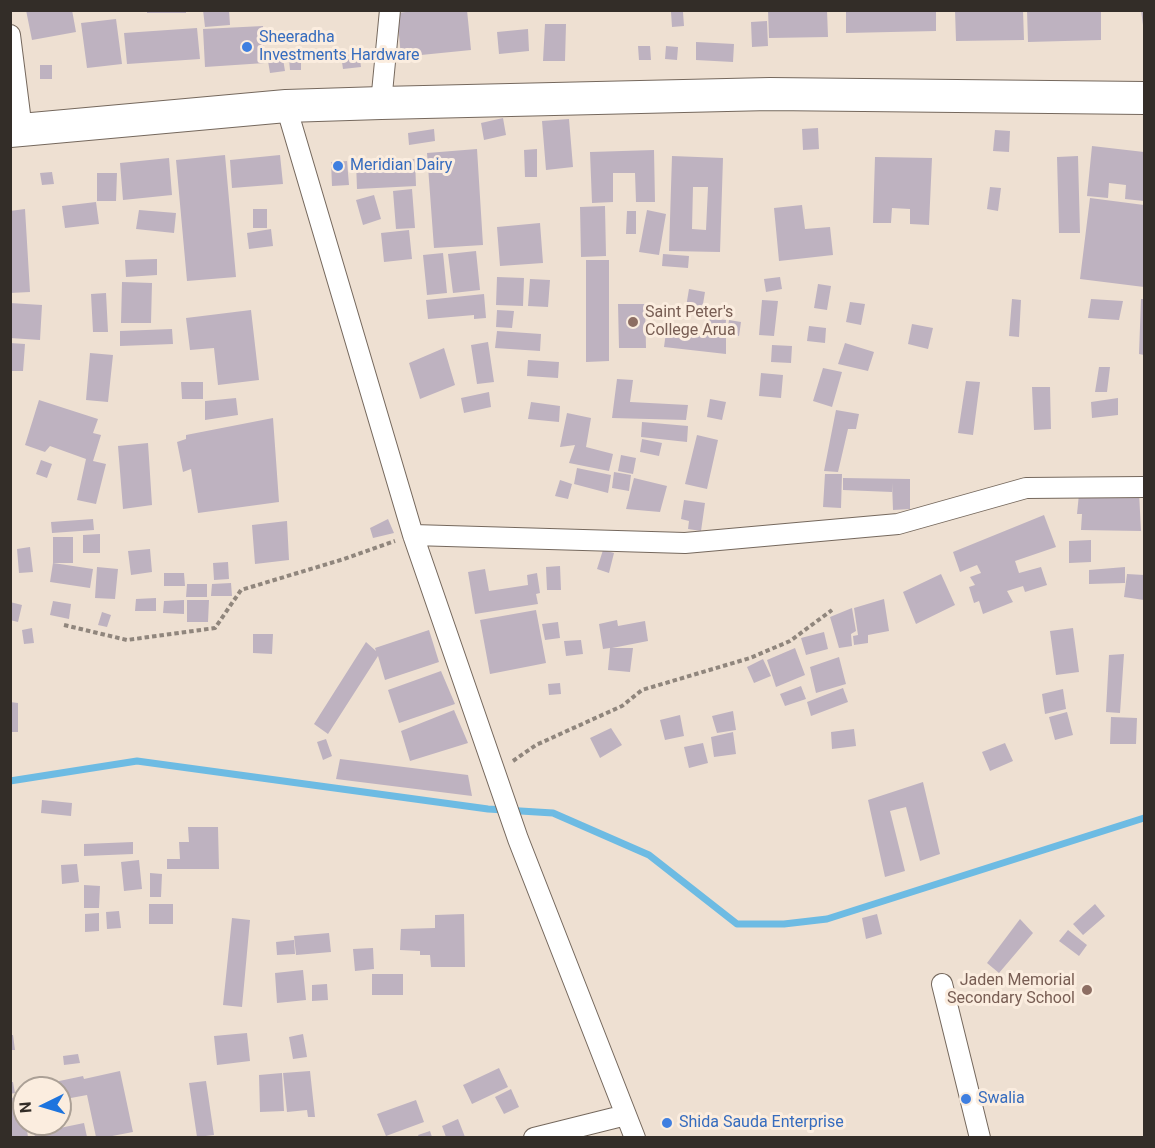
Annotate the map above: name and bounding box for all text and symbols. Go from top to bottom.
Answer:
place label: Sheeradha Investments Hardware [259,28,420,66]
marker: Sheeradha Investments Hardware [240,40,254,54]
place label: Meridian Dairy [350,156,452,176]
marker: Meridian Dairy [331,159,345,173]
place label: Saint Peter's College Arua [645,303,736,341]
marker: Saint Peter's College Arua [626,315,640,329]
place label: Jaden Memorial Secondary School [947,971,1075,1009]
marker: Jaden Memorial Secondary School [1080,983,1094,997]
north arrow [12,1076,72,1136]
place label: Swalia [978,1089,1025,1109]
marker: Swalia [959,1092,973,1106]
text: N [16,1101,36,1114]
place label: Shida Sauda Enterprise [679,1113,844,1133]
marker: Shida Sauda Enterprise [660,1116,674,1130]

